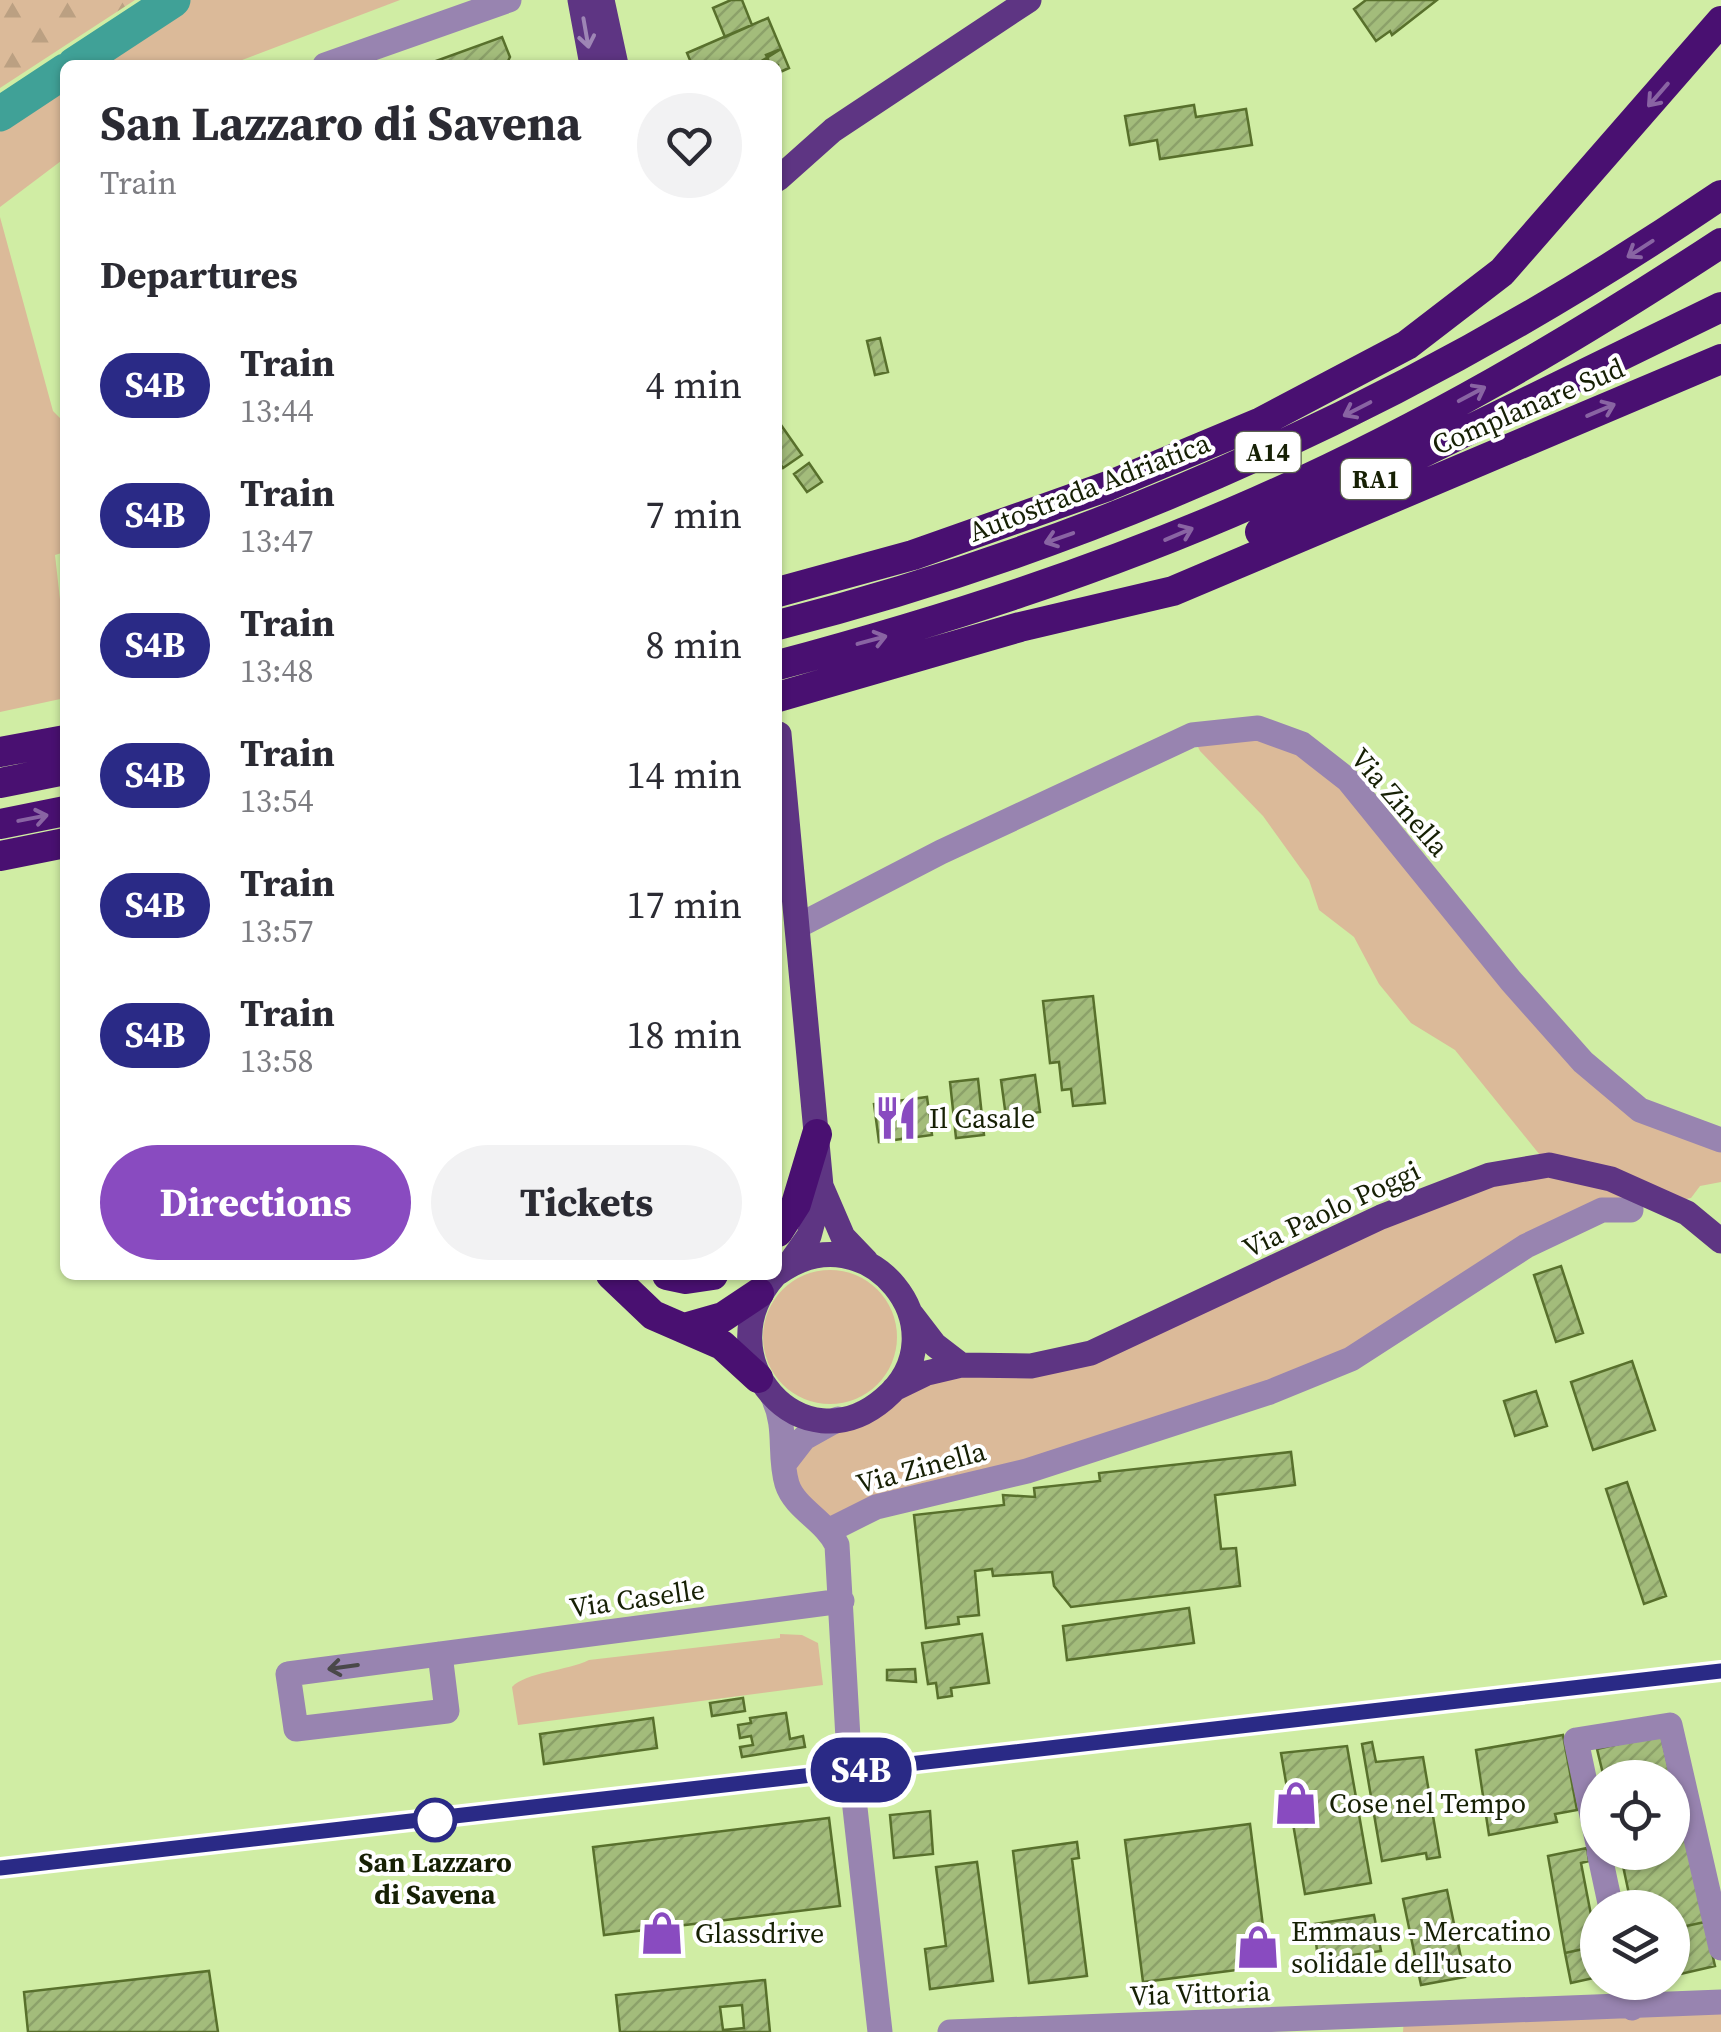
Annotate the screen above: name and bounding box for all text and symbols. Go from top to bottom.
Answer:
one-way arrow [577,16,596,48]
one-way arrow [1646,82,1669,107]
text: San Lazzaro di Savena [100,90,582,156]
button: heart [637,93,742,198]
text: Train [100,161,177,205]
one-way arrow [1626,239,1654,260]
text: Departures [100,249,298,301]
text: Train [240,337,335,389]
street label: Complanare Sud [1426,348,1630,464]
text: 4 min [646,359,742,411]
text: S4B [125,361,185,409]
one-way arrow [1456,384,1486,403]
text: 13:44 [240,389,314,433]
one-way arrow [1586,399,1616,417]
one-way arrow [1343,401,1373,420]
street label: Autostrada Adriatica [963,423,1216,551]
road number: A14 [1236,432,1300,472]
road number: RA1 [1341,459,1411,499]
text: Train [240,467,335,519]
text: 7 min [646,489,742,541]
text: S4B [125,491,185,539]
text: 13:47 [240,519,314,563]
one-way arrow [1163,524,1194,542]
one-way arrow [1044,530,1075,548]
text: Train [240,597,335,649]
text: 8 min [646,619,742,671]
text: S4B [125,621,185,669]
one-way arrow [855,629,887,648]
text: 13:48 [240,649,314,693]
text: Train [240,727,335,779]
street label: Via Zinella [1342,740,1458,865]
text: 14 min [627,749,742,801]
text: S4B [125,751,185,799]
text: 13:54 [240,779,314,823]
one-way arrow [16,807,48,826]
text: Train [240,857,335,909]
text: 17 min [627,879,742,931]
text: S4B [125,881,185,929]
text: 13:57 [240,909,314,953]
text: Train [240,987,335,1039]
text: 18 min [627,1009,742,1061]
text: S4B [125,1011,185,1059]
text: 13:58 [240,1039,314,1083]
restaurant icon: Il Casale [872,1094,920,1142]
place label: Il Casale [929,1099,1035,1137]
button: Directions [100,1145,411,1260]
button: Tickets [431,1145,742,1260]
street label: Via Paolo Poggi [1236,1151,1426,1267]
street label: Via Zinella [852,1431,991,1503]
street label: Via Caselle [567,1570,707,1626]
one-way arrow [327,1658,360,1677]
line badge: S4B [804,1738,918,1802]
text: S4B [831,1746,891,1794]
map controls [1580,1760,1690,2000]
button: locate [1580,1760,1690,1870]
shop icon: Cose nel Tempo [1272,1779,1320,1827]
place label: Cose nel Tempo [1329,1784,1526,1822]
marker: San Lazzaro di Savena [414,1799,456,1841]
place label: San Lazzaro di Savena [358,1843,512,1913]
button: layers [1580,1890,1690,2000]
shop icon: Glassdrive [638,1909,686,1957]
place label: Emmaus - Mercatino solidale dell'usato [1291,1912,1551,1982]
place label: Glassdrive [695,1914,824,1952]
shop icon: Emmaus - Mercatino solidale dell'usato [1234,1923,1282,1971]
street label: Via Vittoria [1129,1972,1272,2014]

